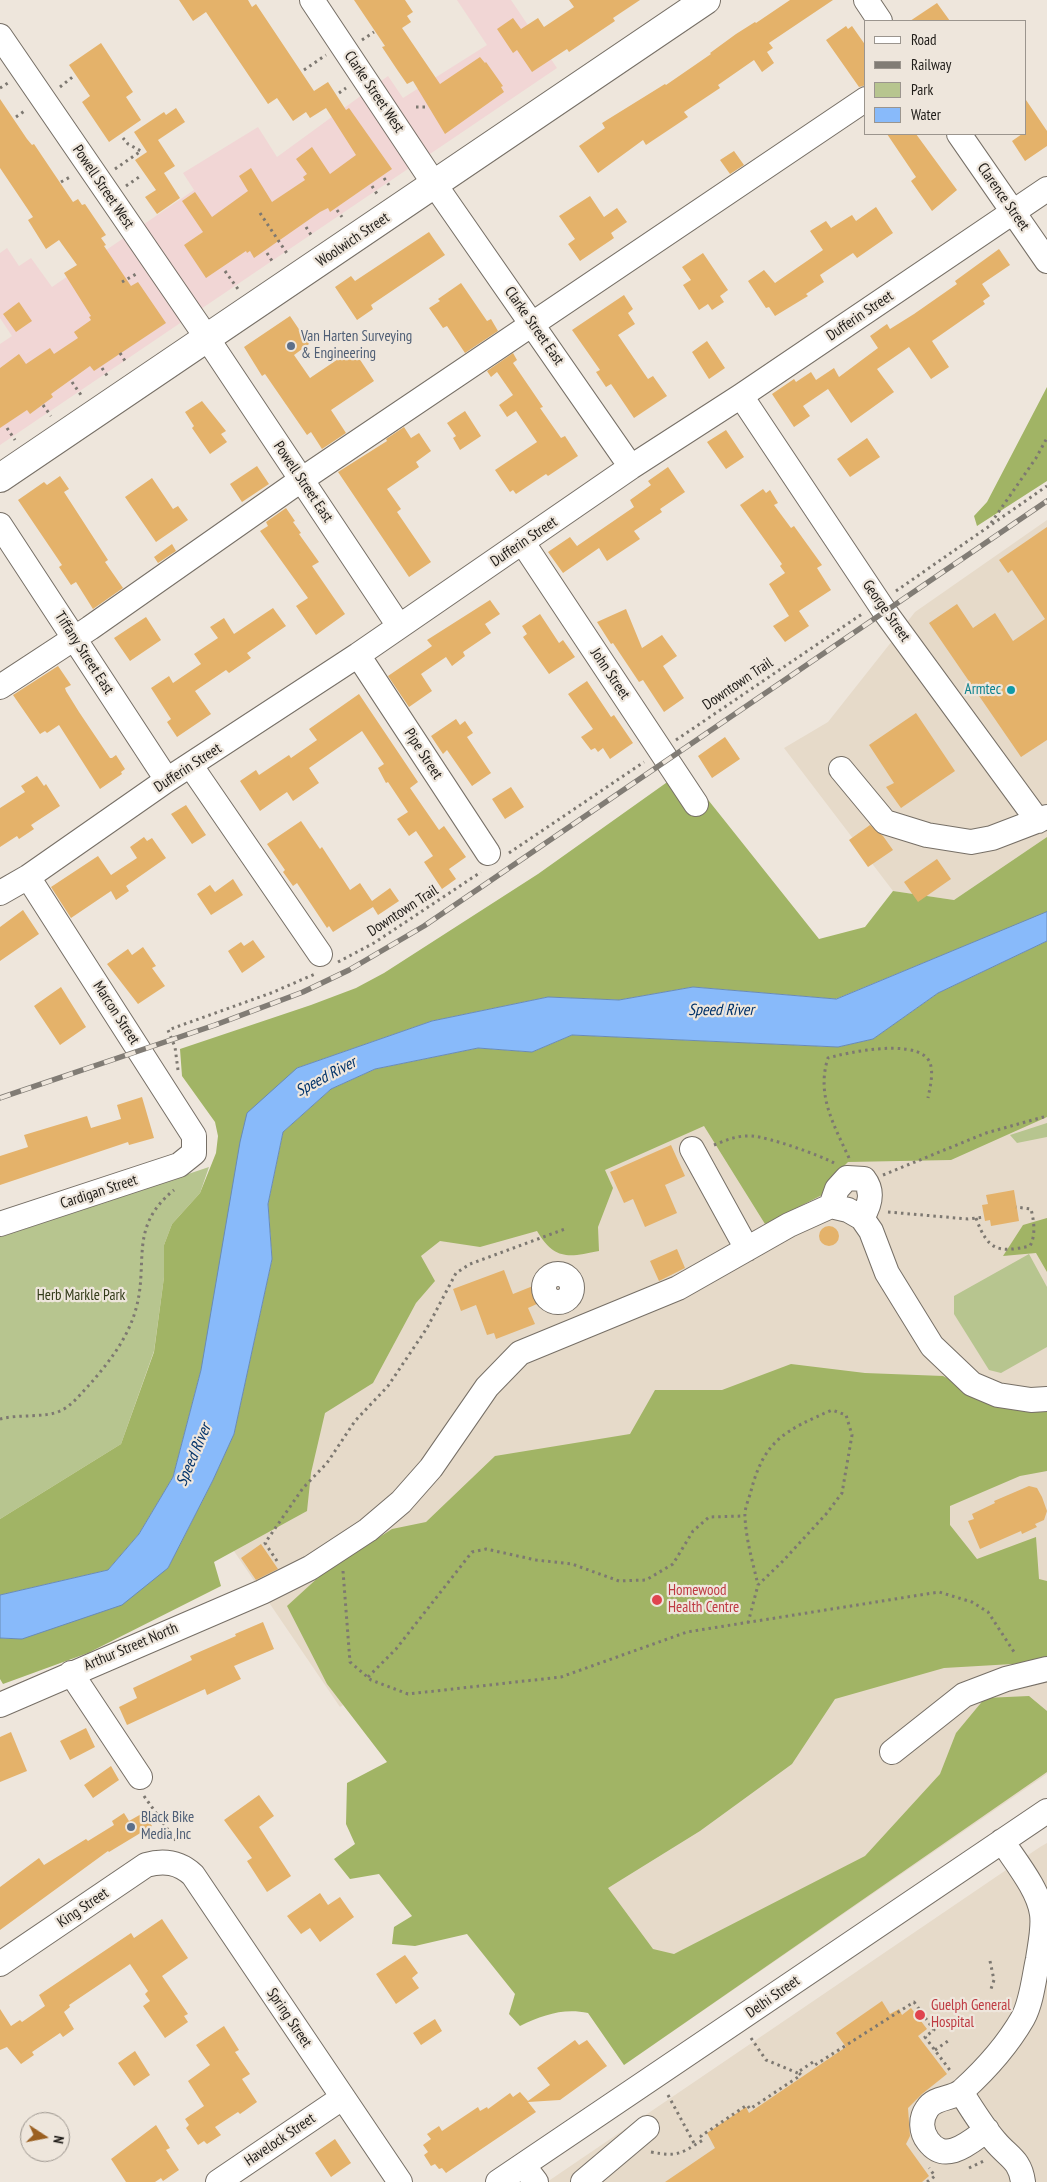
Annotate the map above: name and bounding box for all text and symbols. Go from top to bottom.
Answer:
legend [864,20,1027,135]
text: Road [911,30,937,49]
street label: Clarke Street West [340,48,408,136]
text: Railway [911,55,951,74]
text: Park [911,80,933,99]
text: Water [911,105,941,124]
street label: Powell Street West [68,142,138,232]
street label: Clarence Street [973,160,1033,234]
street label: Woolwich Street [313,209,393,271]
street label: Clarke Street East [500,283,568,369]
street label: Dufferin Street [823,287,897,345]
place label: Van Harten Surveying & Engineering [301,328,412,363]
marker: Van Harten Surveying & Engineering [285,340,297,352]
street label: Powell Street East [269,438,337,526]
street label: Dufferin Street [487,513,561,571]
street label: George Street [858,577,914,645]
street label: Tiffany Street East [51,608,117,698]
street label: John Street [586,645,634,703]
street label: Downtown Trail [699,654,777,714]
place label: Armtec [965,681,1001,699]
marker: Armtec [1005,684,1017,696]
street label: Pipe Street [400,725,446,783]
street label: Dufferin Street [151,740,225,796]
street label: Downtown Trail [364,881,442,941]
street label: Marcon Street [89,978,143,1048]
water label: Speed River [688,1000,754,1020]
water label: Speed River [293,1053,359,1101]
street label: Cardigan Street [58,1171,140,1213]
park label: Herb Markle Park [37,1287,125,1305]
water label: Speed River [172,1421,216,1489]
place label: Homewood Health Centre [668,1582,739,1617]
marker: Homewood Health Centre [650,1593,664,1607]
street label: Arthur Street North [81,1619,181,1675]
place label: Black Bike Media Inc [141,1809,194,1844]
marker: Black Bike Media Inc [125,1821,137,1833]
street label: King Street [54,1884,112,1932]
street label: Delhi Street [743,1972,803,2022]
street label: Spring Street [263,1985,315,2051]
place label: Guelph General Hospital [931,1997,1011,2032]
marker: Guelph General Hospital [913,2008,927,2022]
street label: Havelock Street [241,2110,319,2170]
north arrow [20,2112,70,2162]
text: N [49,2134,68,2145]

